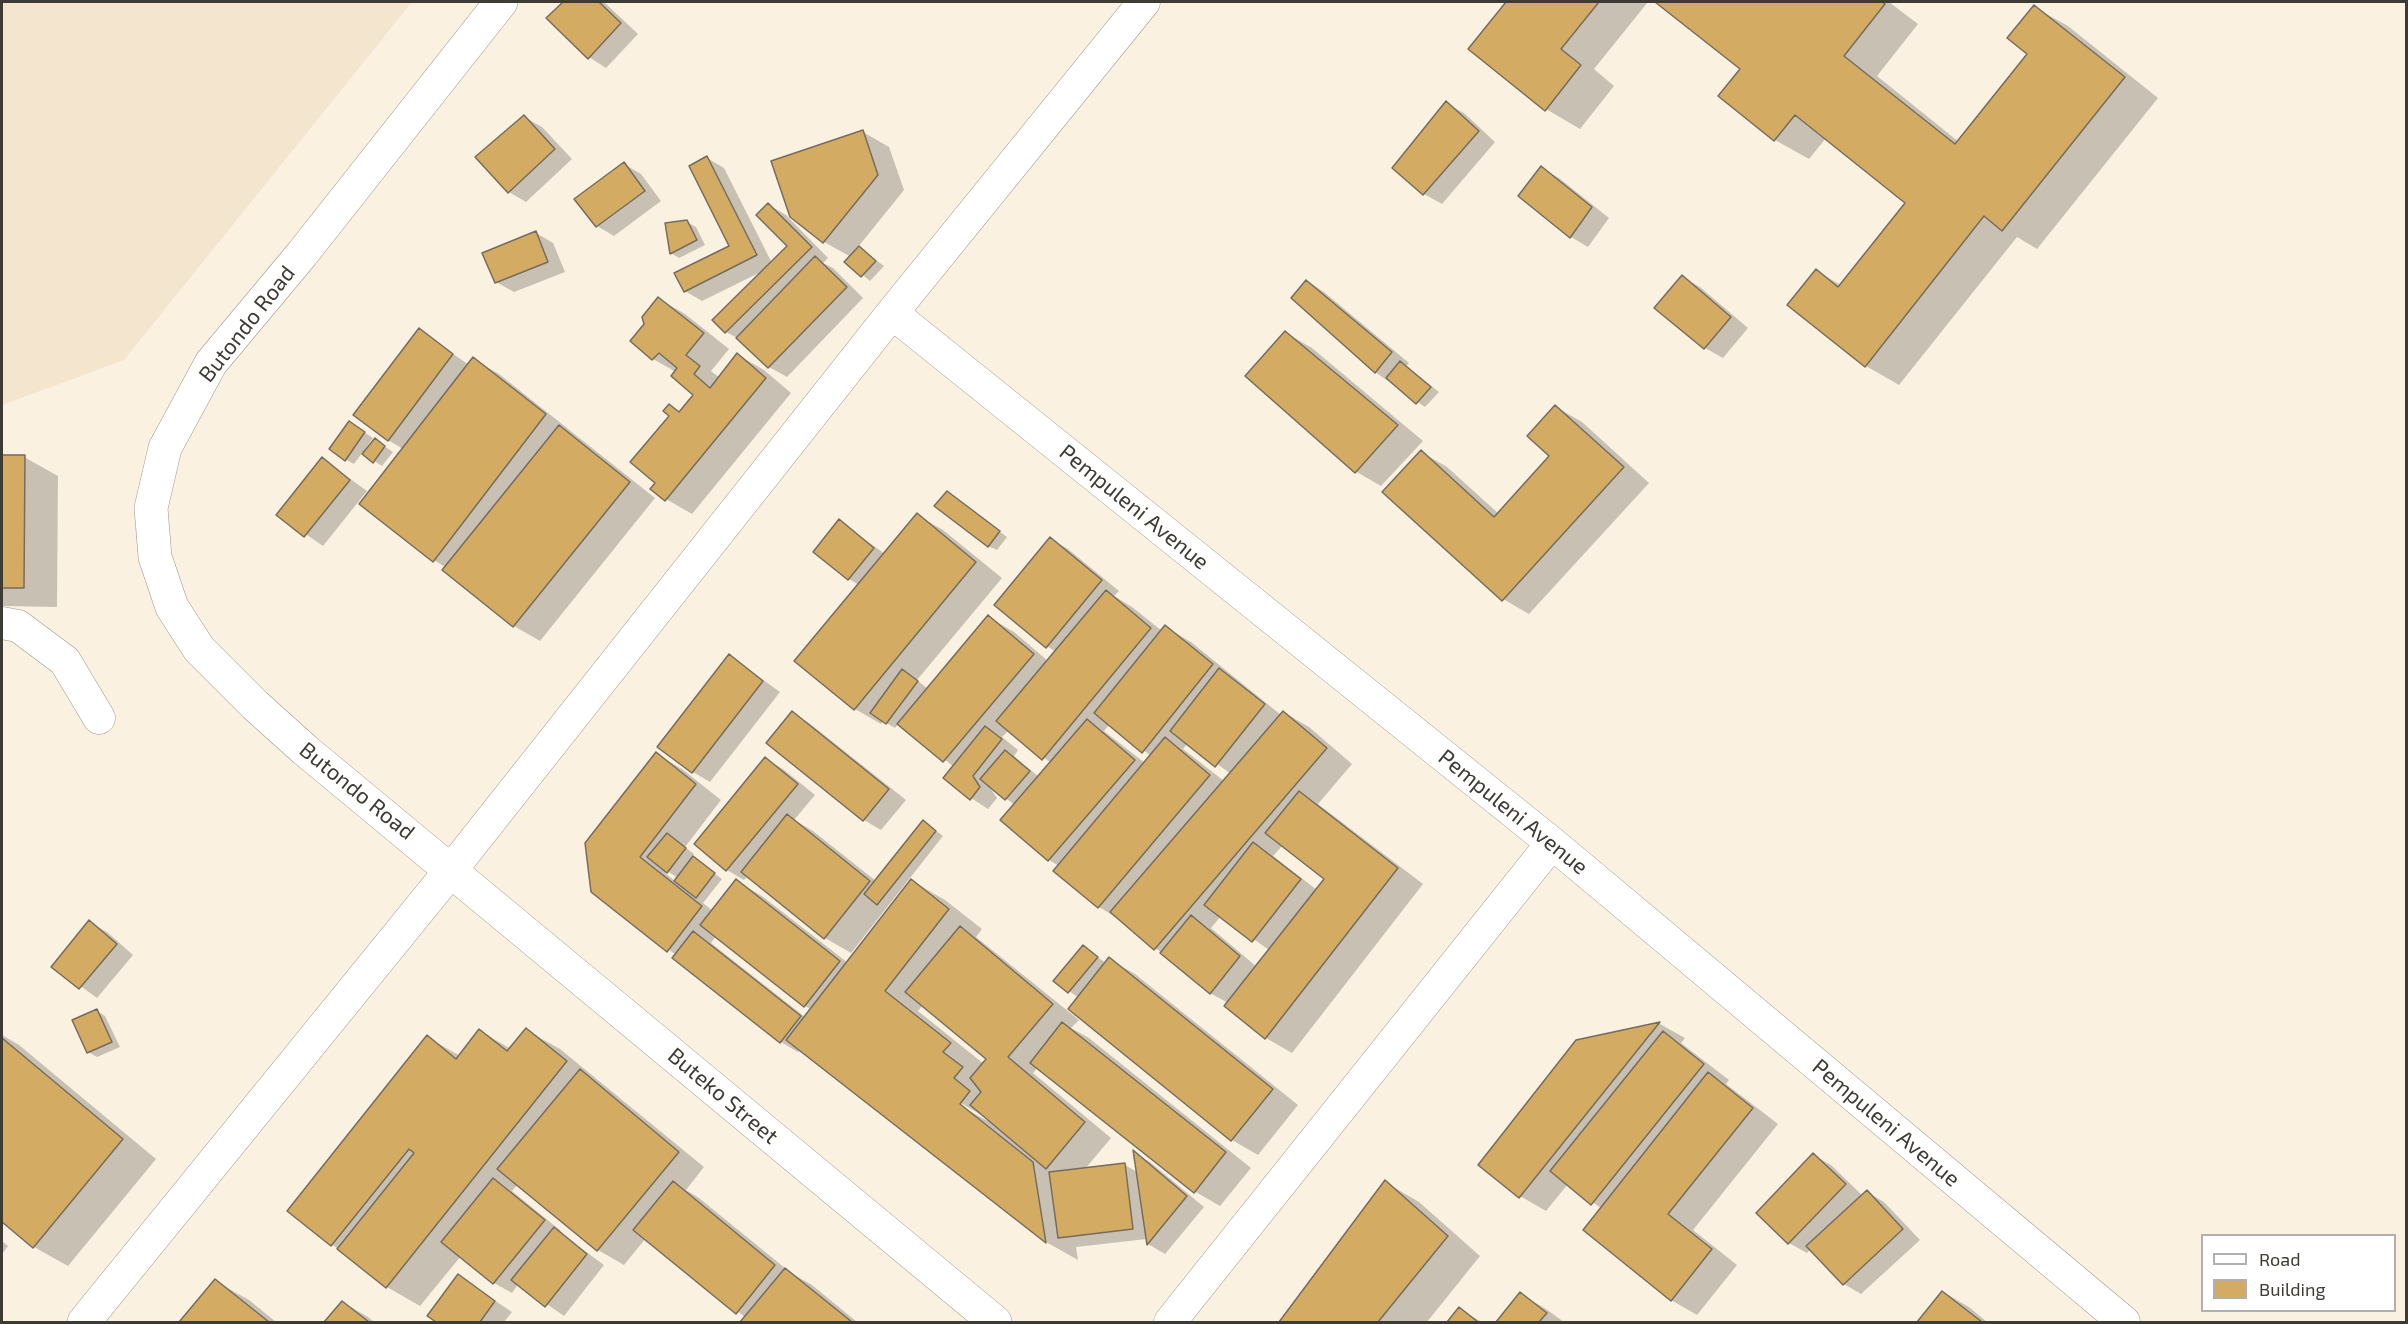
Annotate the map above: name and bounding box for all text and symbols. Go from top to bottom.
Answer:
street label: Butondo Road [193,261,301,387]
street label: Pempuleni Avenue [1054,439,1214,575]
street label: Butondo Road [294,737,420,845]
street label: Pempuleni Avenue [1433,744,1593,880]
street label: Buteko Street [663,1042,783,1150]
street label: Pempuleni Avenue [1807,1054,1965,1192]
legend [2201,1234,2396,1312]
text: Road [2259,1248,2300,1270]
text: Building [2259,1278,2326,1300]

